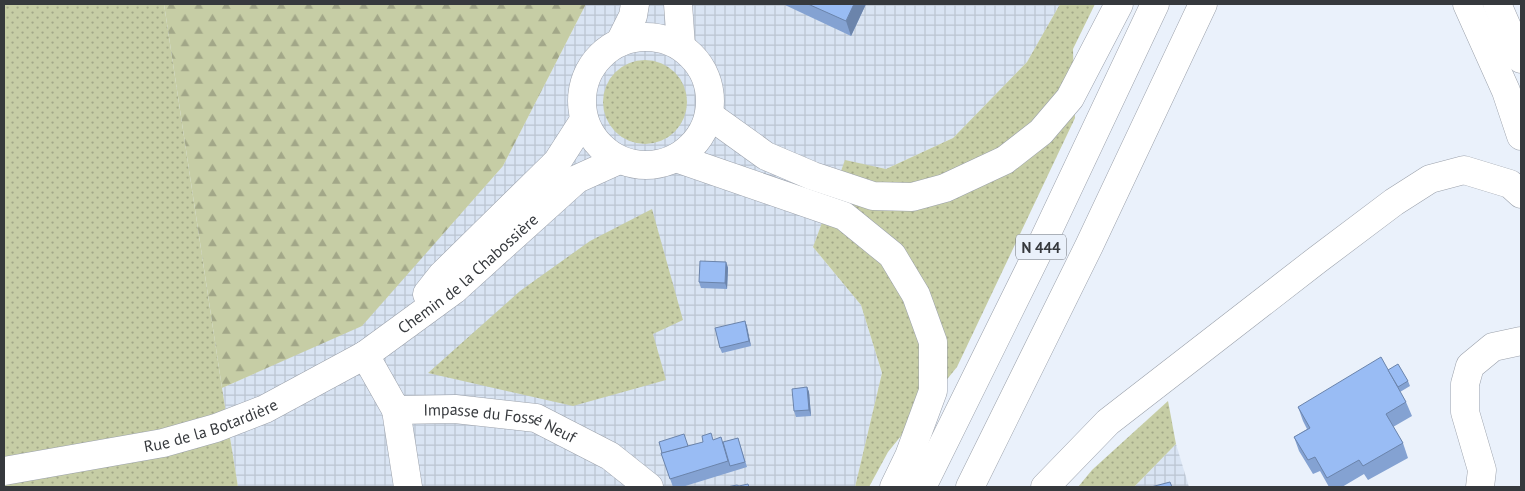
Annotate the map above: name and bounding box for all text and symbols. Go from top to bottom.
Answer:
street label: Chemin de la Chabossière [394,209,542,338]
road number: N 444 [1016,234,1066,260]
street label: Rue de la Botardière [142,394,281,456]
street label: Impasse du Fossé Neuf [423,399,580,447]

